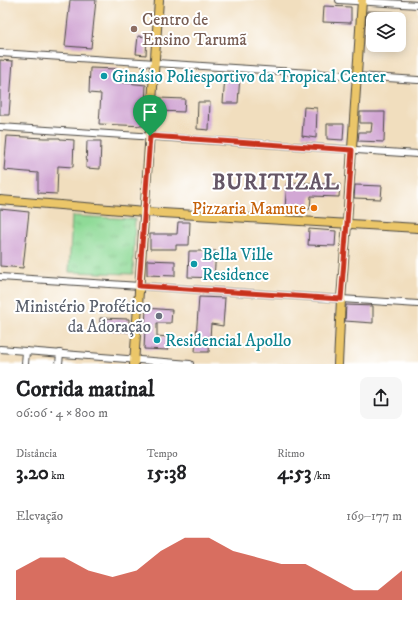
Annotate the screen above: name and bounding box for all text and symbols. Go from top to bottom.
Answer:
place label: Centro de Ensino Tarumã [142,9,248,51]
map controls [366,12,406,52]
button: layers [366,12,406,52]
marker: Centro de Ensino Tarumã [129,24,139,34]
place label: Ginásio Poliesportivo da Tropical Center [112,66,386,88]
marker: Ginásio Poliesportivo da Tropical Center [99,71,109,81]
pin [133,95,167,136]
icon: arrive [139,101,161,123]
district label: BURITIZAL [212,170,340,196]
place label: Pizzaria Mamute [192,198,306,220]
marker: Pizzaria Mamute [309,203,319,213]
place label: Bella Ville Residence [202,244,273,286]
marker: Bella Ville Residence [189,259,199,269]
place label: Ministério Profético da Adoração [15,296,151,338]
marker: Ministério Profético da Adoração [154,311,164,321]
place label: Residencial Apollo [165,330,291,352]
marker: Residencial Apollo [152,335,162,345]
text: Corrida matinal [16,376,154,403]
button: share [360,377,402,419]
text: 06:06 · 4 × 800 m [16,405,108,421]
text: Distância [16,447,57,461]
text: Tempo [147,447,178,461]
text: Ritmo [277,447,305,461]
text: 3.20 [16,461,49,486]
text: 15:38 [147,461,187,486]
text: 4:53 [277,461,311,486]
text: km [49,469,65,483]
text: /km [311,469,331,483]
text: Elevação [16,508,63,524]
text: 169–177 m [346,508,402,524]

